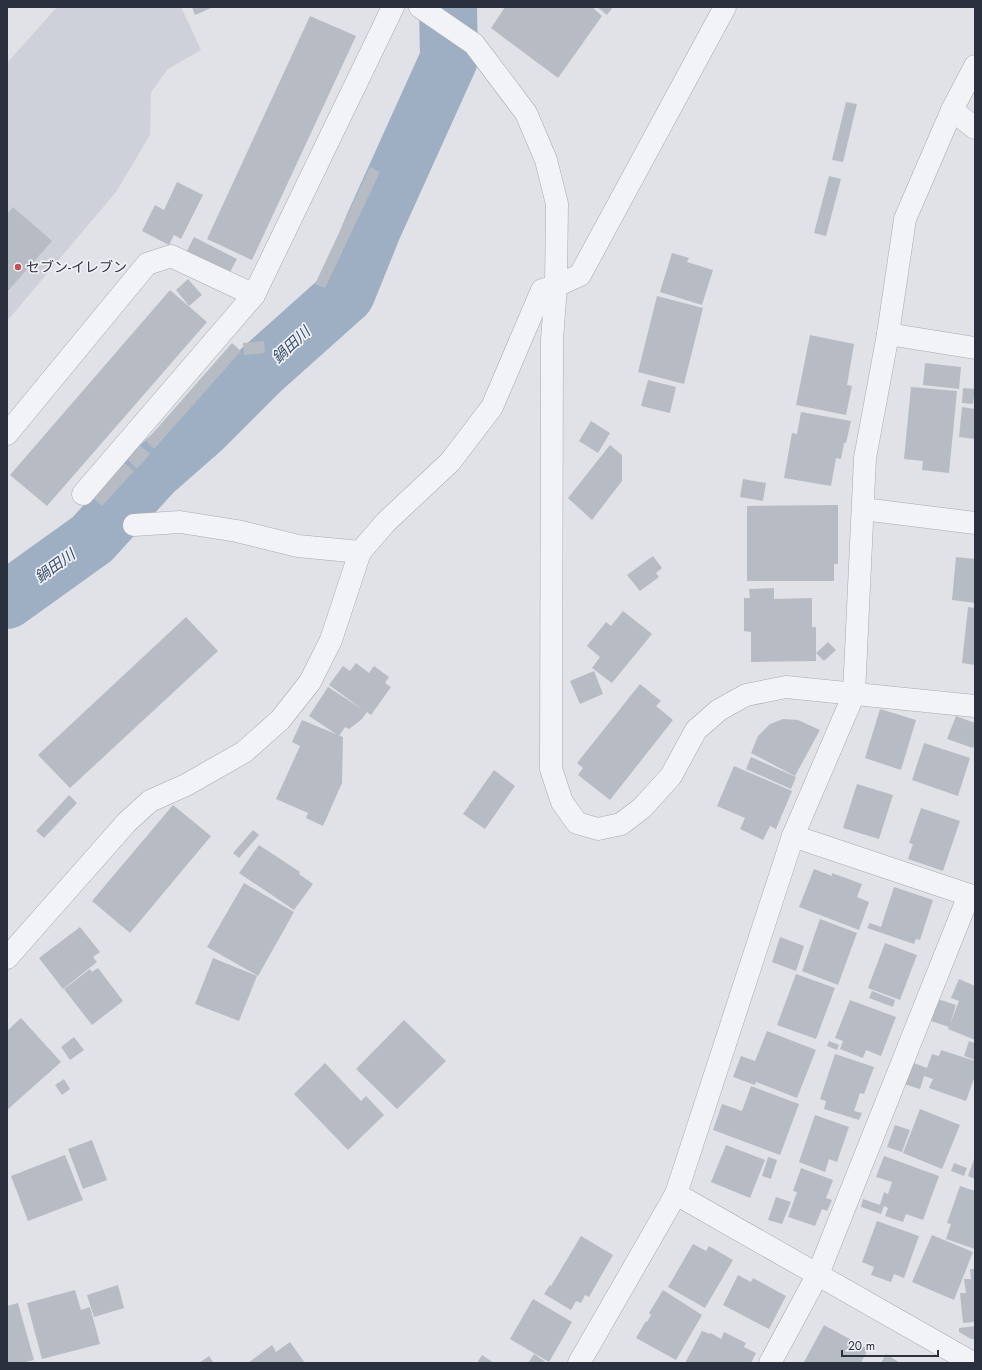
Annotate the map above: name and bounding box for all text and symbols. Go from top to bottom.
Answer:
place label: セブン-イレブン [26,257,127,277]
marker: セブン-イレブン [13,262,23,272]
water label: 鍋田川 [267,320,316,368]
water label: 鍋田川 [30,543,81,588]
scale bar [842,1332,938,1358]
text: 20 m [848,1337,875,1355]

